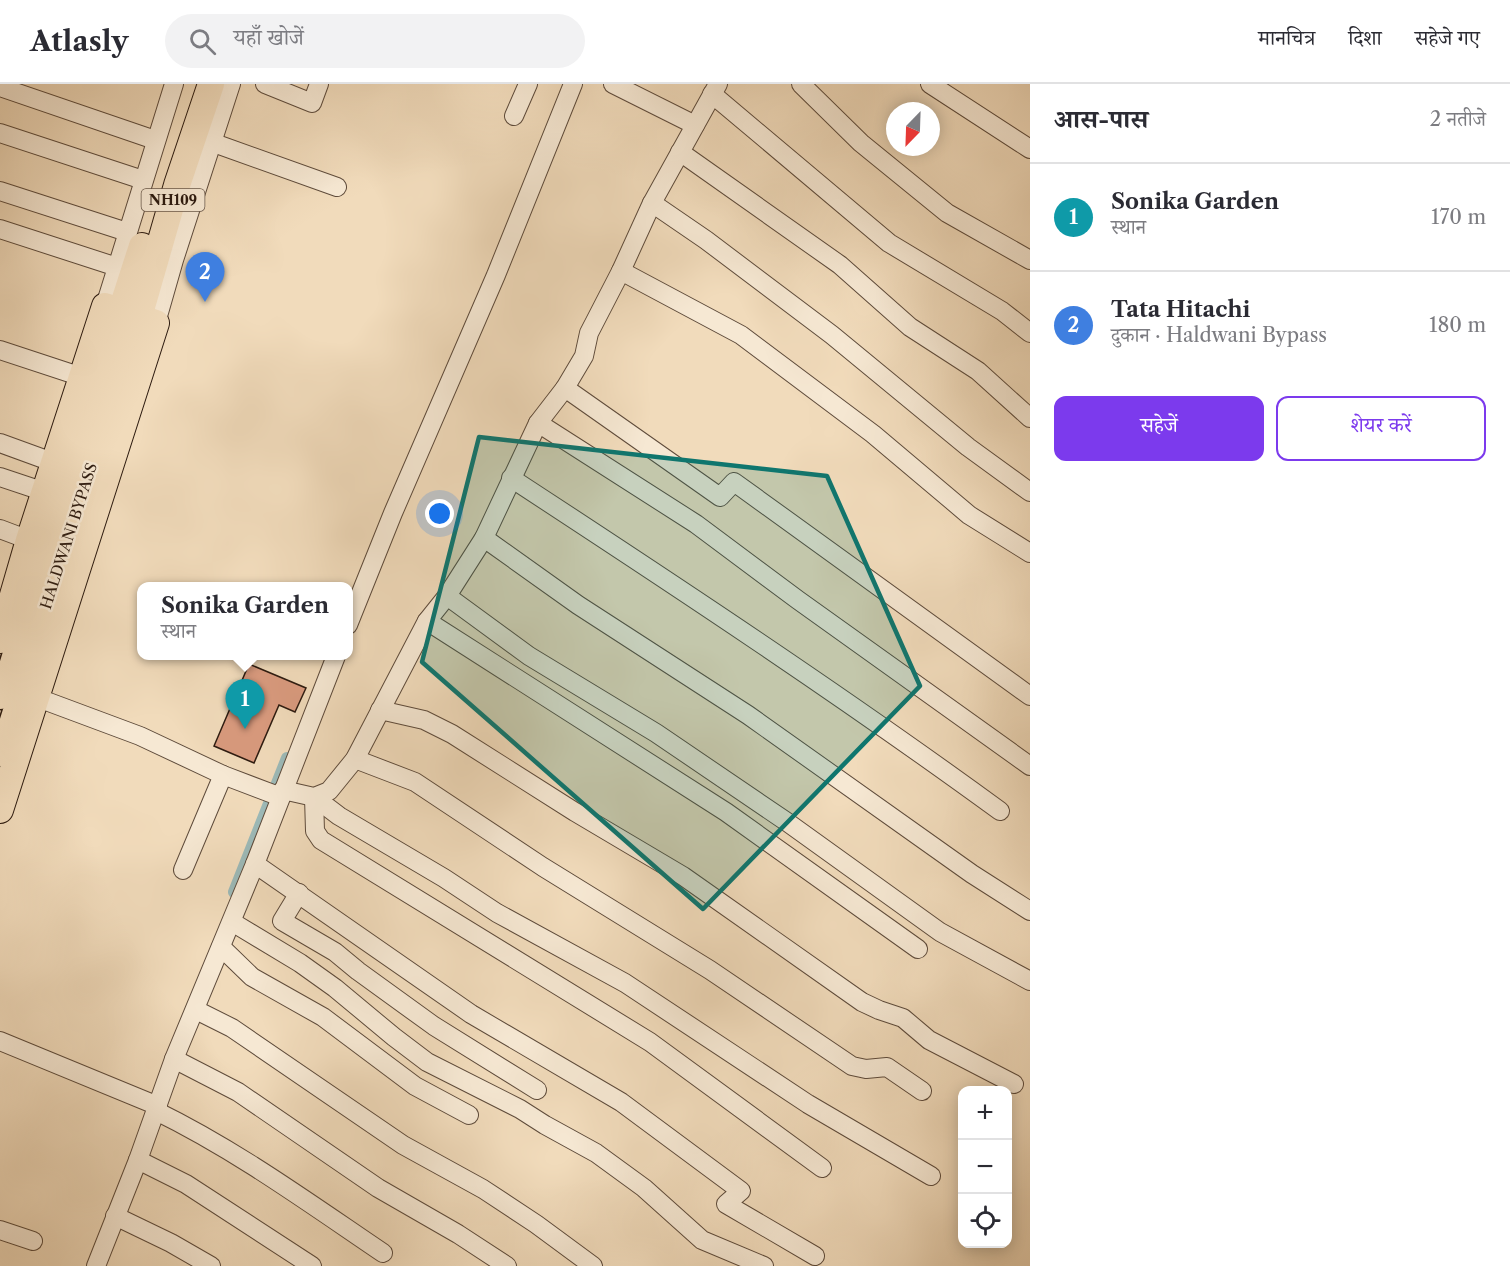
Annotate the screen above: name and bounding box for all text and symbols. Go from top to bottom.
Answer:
search box [165,14,585,68]
text: Atlasly [30,24,129,58]
text: यहाँ खोजें [234,24,304,51]
icon: search [186,25,219,58]
text: मानचित्र [1258,25,1315,50]
text: दिशा [1348,25,1382,50]
text: सहेजे गए [1415,25,1480,50]
north arrow [886,102,940,156]
text: आस-पास [1054,103,1148,135]
text: 2 नतीजे [1430,107,1486,131]
text: Sonika Garden [1111,188,1279,215]
road number: NH109 [142,189,204,211]
text: 1 [1069,205,1078,229]
text: 170 m [1431,205,1486,229]
text: स्थान [1111,215,1146,239]
pin: 2 [186,252,224,302]
text: Tata Hitachi [1111,296,1250,323]
text: 2 [1068,313,1079,337]
text: 180 m [1429,313,1486,337]
text: दुकान · Haldwani Bypass [1111,323,1327,347]
button: सहेजें [1054,396,1264,461]
button: शेयर करें [1276,396,1486,461]
street label: HALDWANI BYPASS [36,460,101,611]
your location [425,499,454,528]
popup [137,582,353,660]
text: Sonika Garden [161,592,329,619]
text: स्थान [161,619,196,643]
pin: 1 [226,680,264,729]
map controls [958,1086,1012,1248]
button: + [958,1086,1012,1140]
button: − [958,1140,1012,1194]
button: locate [958,1194,1012,1248]

